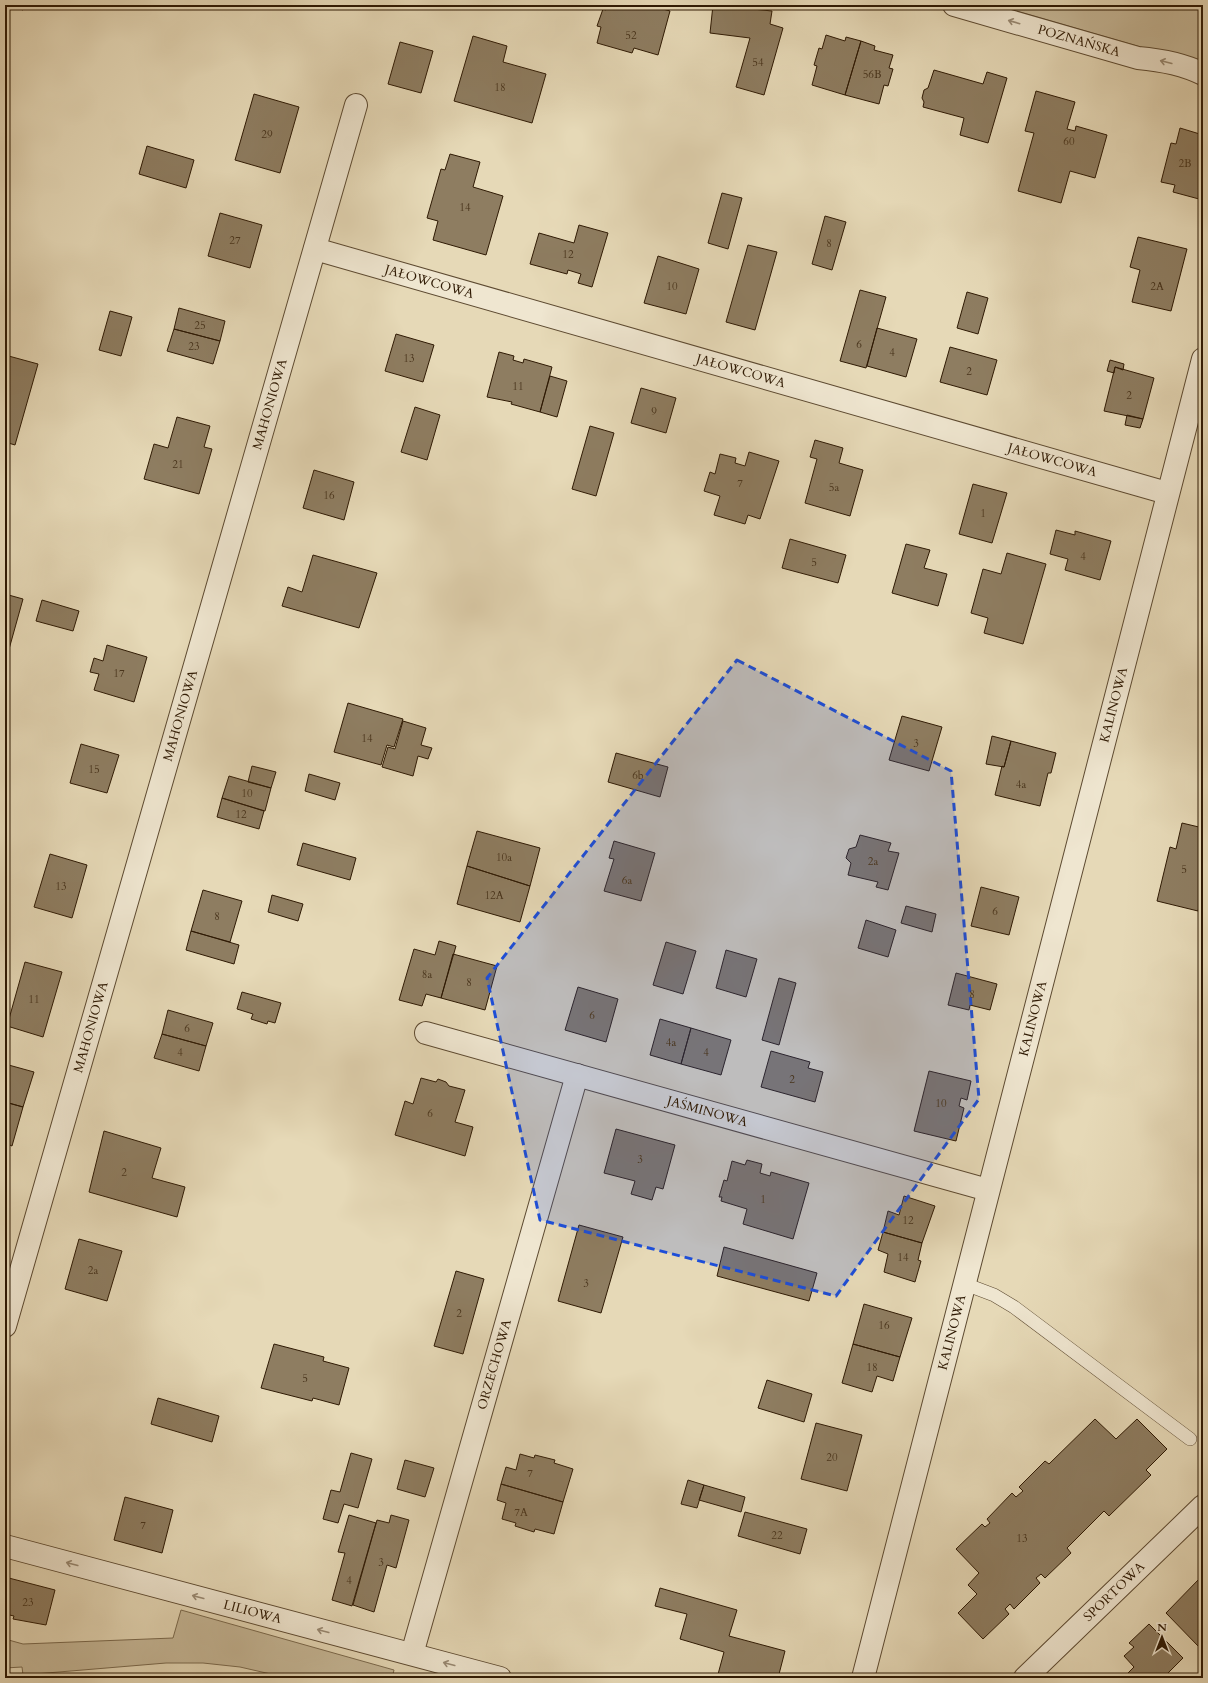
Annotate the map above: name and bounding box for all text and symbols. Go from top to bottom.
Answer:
one-way arrow [1007,18,1020,25]
street label: POZNAŃSKA [1036,21,1123,62]
house number: 52 [625,28,637,43]
house number: 54 [752,55,764,70]
one-way arrow [1160,58,1173,65]
house number: 56B [863,67,881,82]
house number: 18 [494,80,506,95]
house number: 29 [261,127,273,142]
house number: 60 [1063,134,1075,149]
house number: 2B [1178,156,1192,171]
house number: 14 [459,200,471,215]
house number: 27 [229,233,241,248]
house number: 8 [826,236,832,251]
house number: 12 [562,247,574,262]
street label: JAŁOWCOWA [381,260,477,303]
house number: 10 [666,279,678,294]
house number: 2A [1150,279,1164,294]
house number: 25 [194,318,206,333]
house number: 6 [856,337,862,352]
house number: 23 [188,339,200,354]
house number: 4 [889,345,895,360]
street label: JAŁOWCOWA [692,349,788,392]
house number: 13 [403,351,415,366]
street label: MAHONIOWA [248,356,292,452]
house number: 2 [966,364,972,379]
house number: 11 [512,379,524,394]
house number: 2 [1126,388,1132,403]
house number: 9 [651,404,657,419]
street label: JAŁOWCOWA [1004,438,1100,482]
house number: 21 [172,457,184,472]
house number: 7 [737,476,743,491]
house number: 5a [829,480,839,495]
house number: 16 [323,488,335,503]
house number: 1 [980,506,986,521]
house number: 4 [1080,549,1086,564]
house number: 5 [811,555,817,570]
street label: KALINOWA [1096,664,1132,744]
house number: 17 [113,666,125,681]
street label: MAHONIOWA [159,667,202,763]
house number: 14 [361,731,373,746]
house number: 3 [913,736,919,751]
house number: 15 [88,762,100,777]
house number: 6b [632,768,644,783]
house number: 4a [1016,777,1026,792]
house number: 10 [241,786,253,801]
house number: 12 [235,807,247,822]
house number: 10a [496,850,512,865]
house number: 2a [868,854,878,869]
house number: 5 [1181,862,1187,877]
house number: 6a [622,873,632,888]
house number: 13 [55,879,67,894]
house number: 12A [484,888,504,903]
house number: 6 [992,904,998,919]
house number: 8 [214,909,220,924]
house number: 8a [422,967,432,982]
house number: 8 [466,975,472,990]
street label: KALINOWA [1015,978,1052,1058]
street label: MAHONIOWA [69,979,113,1075]
house number: 8 [969,987,975,1002]
house number: 11 [28,992,40,1007]
house number: 6 [589,1008,595,1023]
house number: 6 [184,1021,190,1036]
house number: 4a [666,1035,676,1050]
house number: 4 [177,1045,183,1060]
house number: 4 [703,1045,709,1060]
house number: 2 [789,1072,795,1087]
street label: JAŚMINOWA [663,1091,750,1132]
house number: 10 [935,1096,947,1111]
house number: 6 [427,1106,433,1121]
house number: 3 [637,1152,643,1167]
house number: 2 [121,1165,127,1180]
house number: 1 [760,1192,766,1207]
house number: 12 [902,1213,914,1228]
house number: 14 [897,1250,909,1265]
house number: 2a [88,1263,98,1278]
house number: 3 [583,1276,589,1291]
street label: KALINOWA [934,1292,971,1372]
house number: 2 [456,1306,462,1321]
street label: ORZECHOWA [473,1316,516,1412]
house number: 16 [878,1318,890,1333]
house number: 18 [866,1360,878,1375]
house number: 5 [302,1371,308,1386]
house number: 20 [826,1450,838,1465]
house number: 7 [527,1466,533,1481]
house number: 7A [514,1505,528,1520]
house number: 7 [140,1518,146,1533]
house number: 22 [771,1528,783,1543]
house number: 13 [1016,1531,1028,1546]
house number: 3 [378,1555,384,1570]
street label: SPORTOWA [1080,1557,1149,1626]
one-way arrow [66,1560,79,1567]
house number: 4 [346,1573,352,1588]
one-way arrow [192,1593,205,1600]
house number: 23 [22,1595,34,1610]
street label: LILIOWA [221,1596,284,1629]
north arrow [1142,1617,1182,1657]
text: N [1157,1620,1167,1635]
one-way arrow [317,1627,330,1634]
one-way arrow [443,1660,456,1667]

